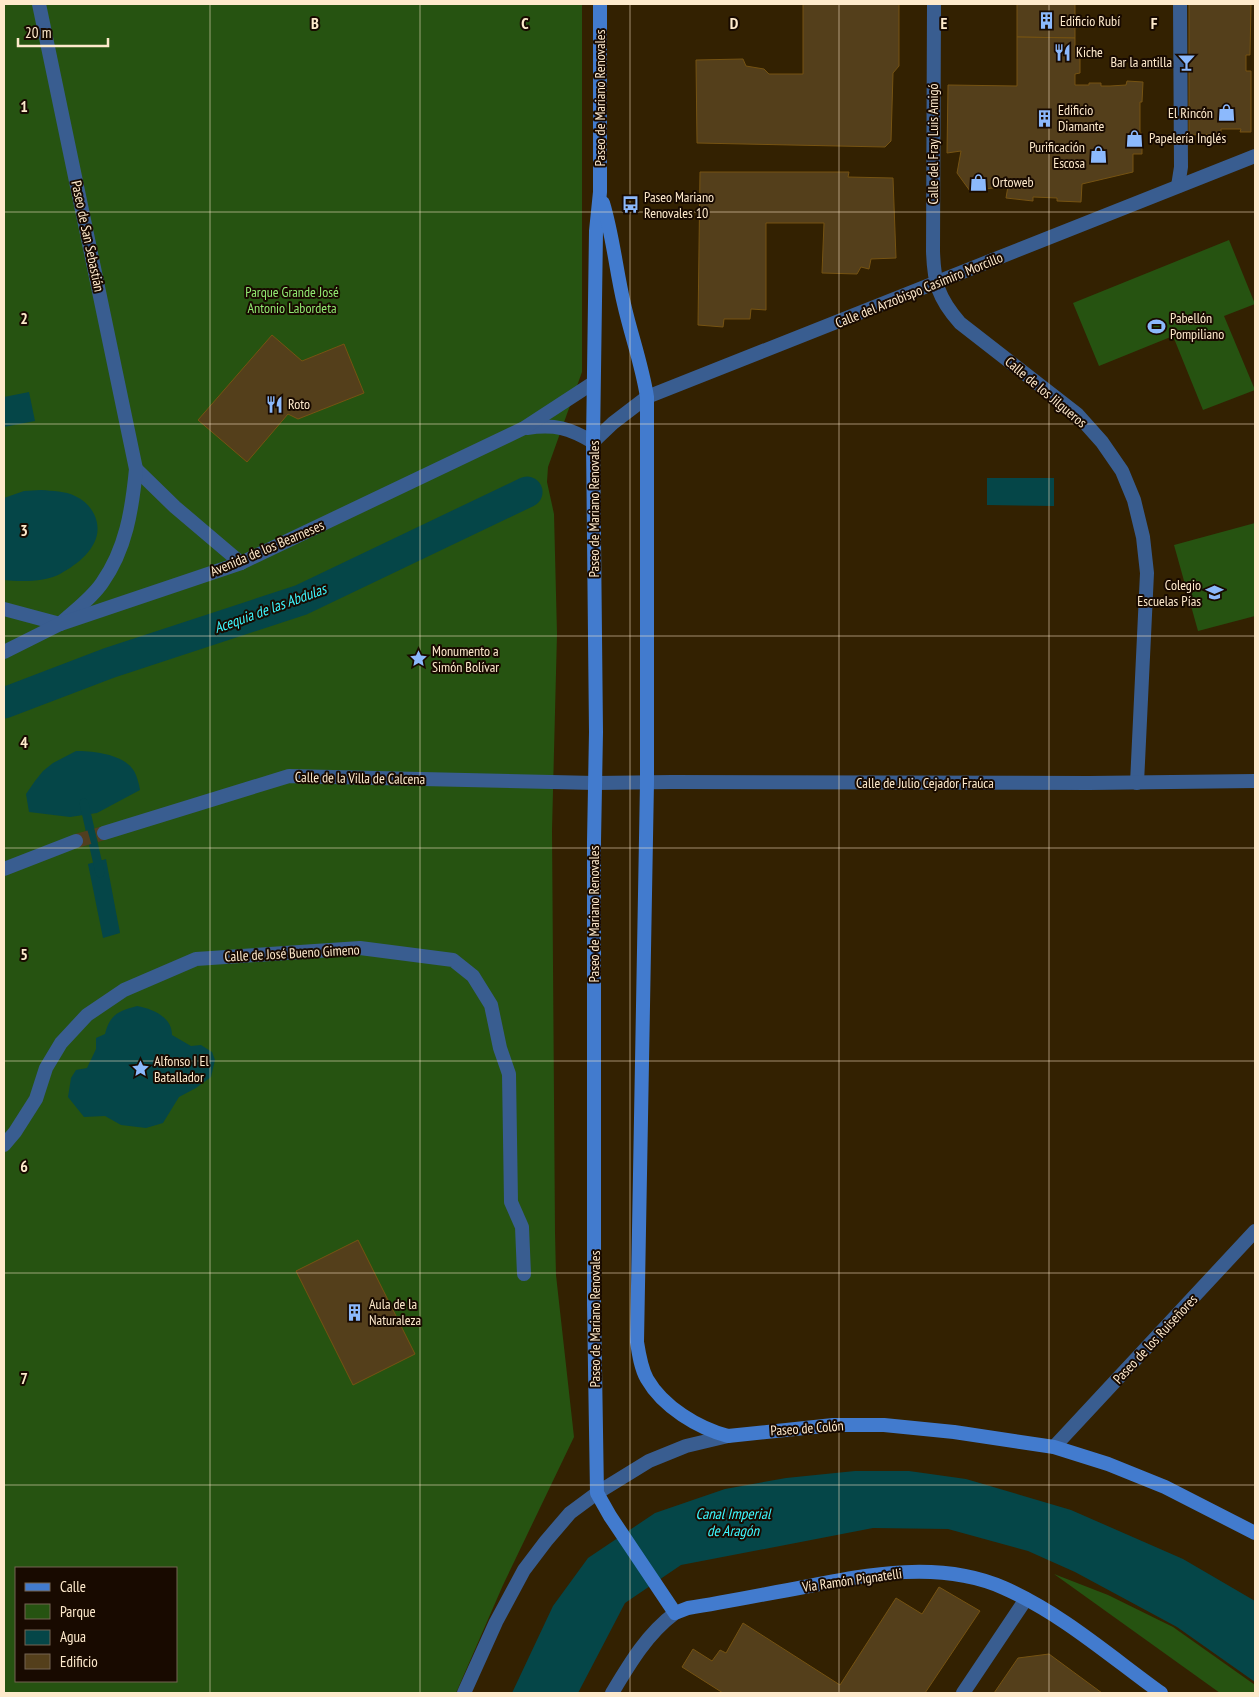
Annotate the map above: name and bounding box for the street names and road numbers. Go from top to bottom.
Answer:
street label: Paseo de Mariano Renovales [591,29,609,166]
street label: Calle del Fray Luis Amigó [924,83,942,205]
street label: Paseo de San Sebastián [67,179,109,293]
street label: Calle del Arzobispo Casimiro Morcillo [833,248,1005,332]
street label: Calle de los Jilgueros [1001,353,1091,432]
street label: Paseo de Mariano Renovales [585,440,603,577]
street label: Avenida de los Bearneses [207,516,327,580]
street label: Calle de la Villa de Calcena [295,768,425,788]
street label: Calle de Julio Cejador Fraúca [856,774,994,792]
street label: Paseo de Mariano Renovales [585,845,603,982]
street label: Calle de José Bueno Gimeno [224,940,360,966]
street label: Paseo de Mariano Renovales [586,1250,604,1387]
street label: Paseo de los Ruiseñores [1109,1290,1201,1387]
street label: Paseo de Colón [770,1416,844,1440]
street label: Vía Ramón Pignatelli [800,1564,903,1596]

